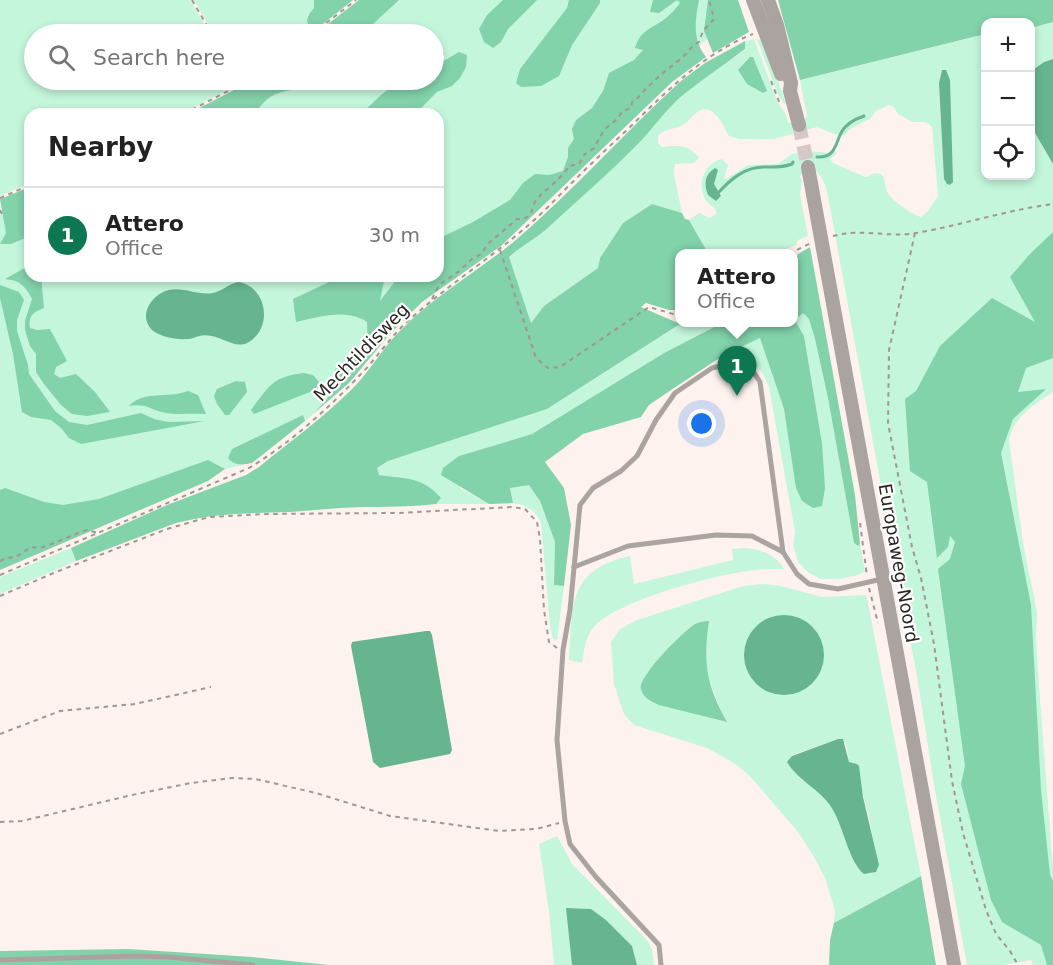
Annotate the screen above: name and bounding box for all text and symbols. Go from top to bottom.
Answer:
map controls [981,18,1035,180]
button: + [981,18,1035,72]
search box [24,24,444,90]
icon: search [45,41,78,74]
text: Search here [93,45,225,70]
button: − [981,72,1035,126]
button: locate [981,126,1035,180]
text: Nearby [48,132,153,162]
text: Attero [105,211,184,236]
text: 1 [61,223,74,247]
text: 30 m [369,223,420,247]
text: Office [105,236,163,260]
popup [675,249,798,327]
text: Attero [697,264,776,289]
text: Office [697,289,755,313]
street label: Mechtildisweg [309,299,413,405]
pin: 1 [718,346,756,396]
your location [687,409,716,438]
street label: Europaweg-Noord [875,482,923,644]

